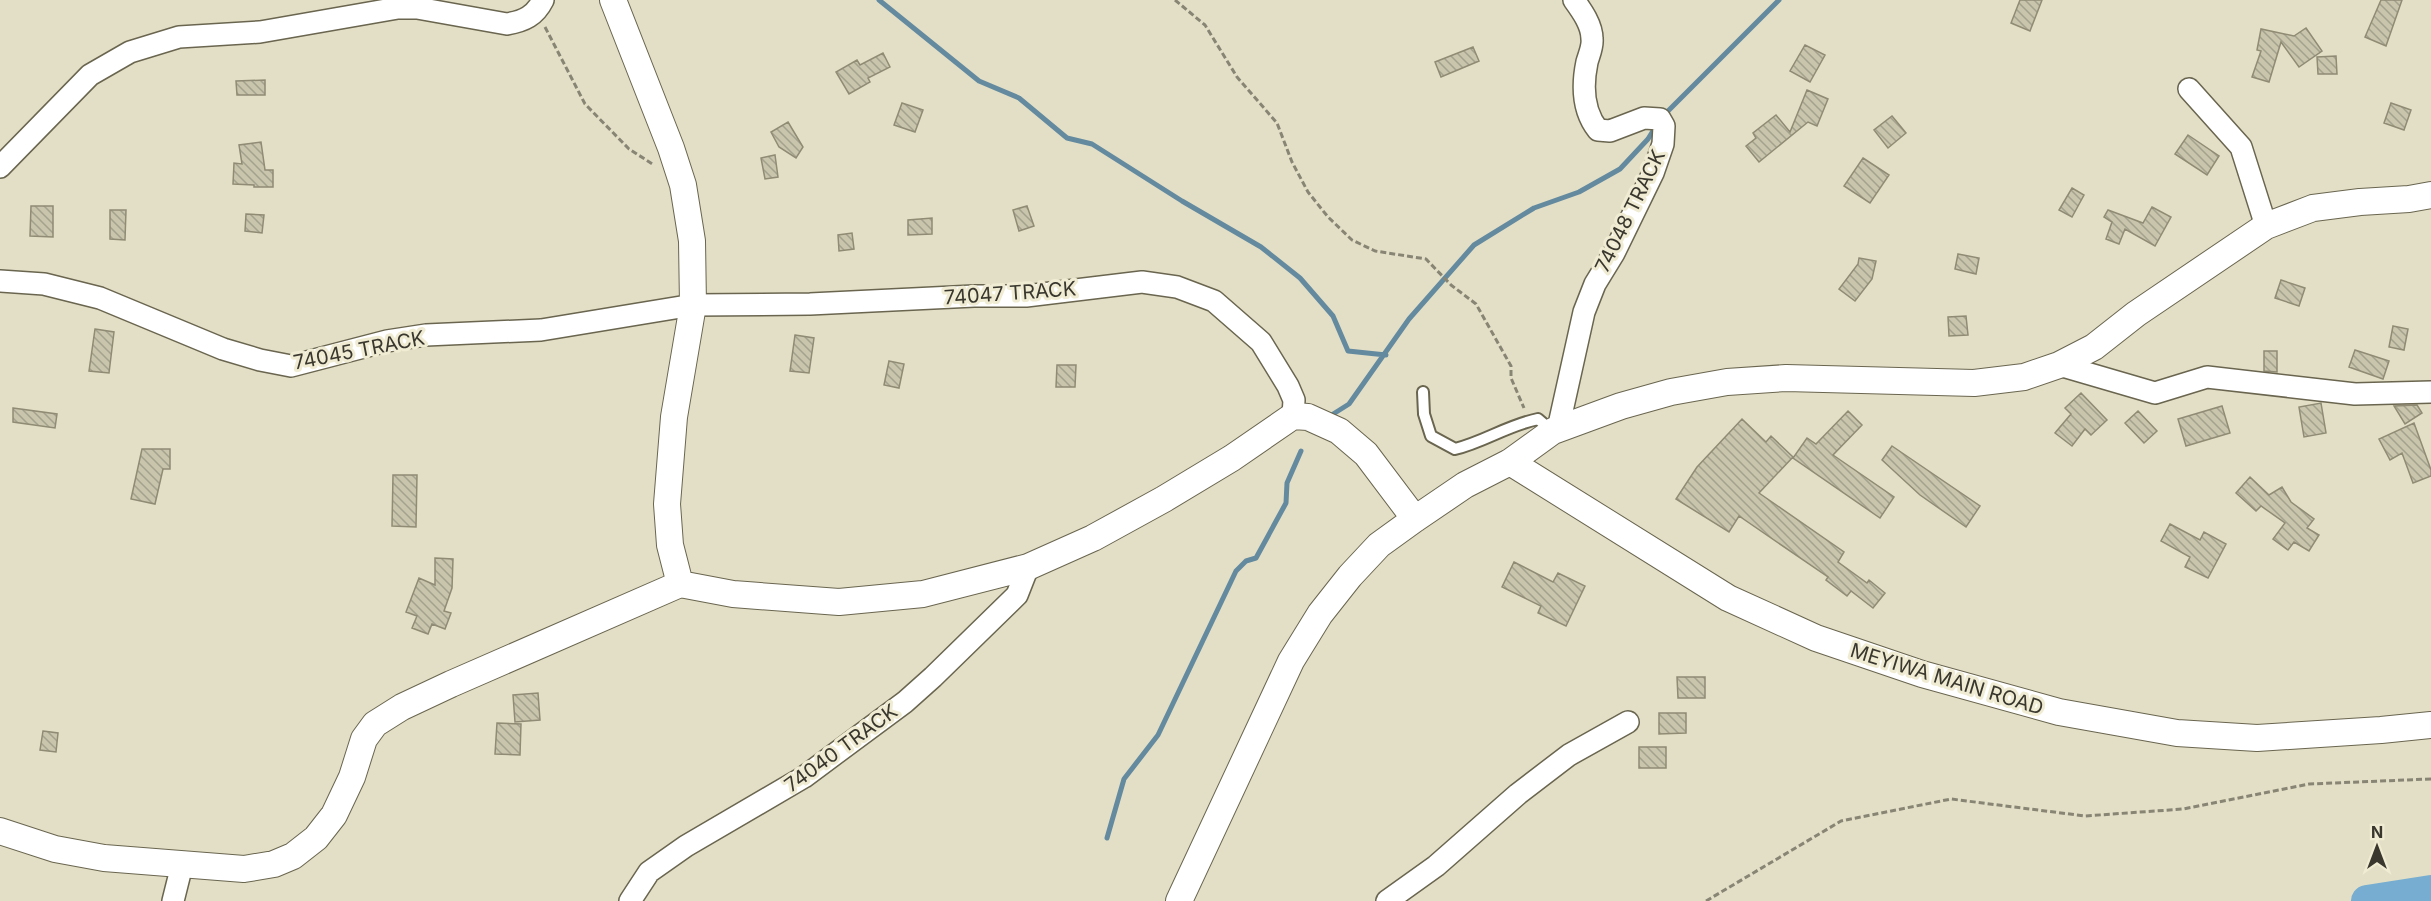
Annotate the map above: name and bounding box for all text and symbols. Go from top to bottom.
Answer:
street label: 74048 TRACK [1590,146,1670,276]
street label: 74047 TRACK [943,276,1077,310]
street label: 74045 TRACK [291,325,427,375]
street label: MEYIWA MAIN ROAD [1848,638,2046,720]
street label: 74040 TRACK [780,699,902,797]
north arrow [2347,817,2407,877]
text: N [2371,822,2383,842]

